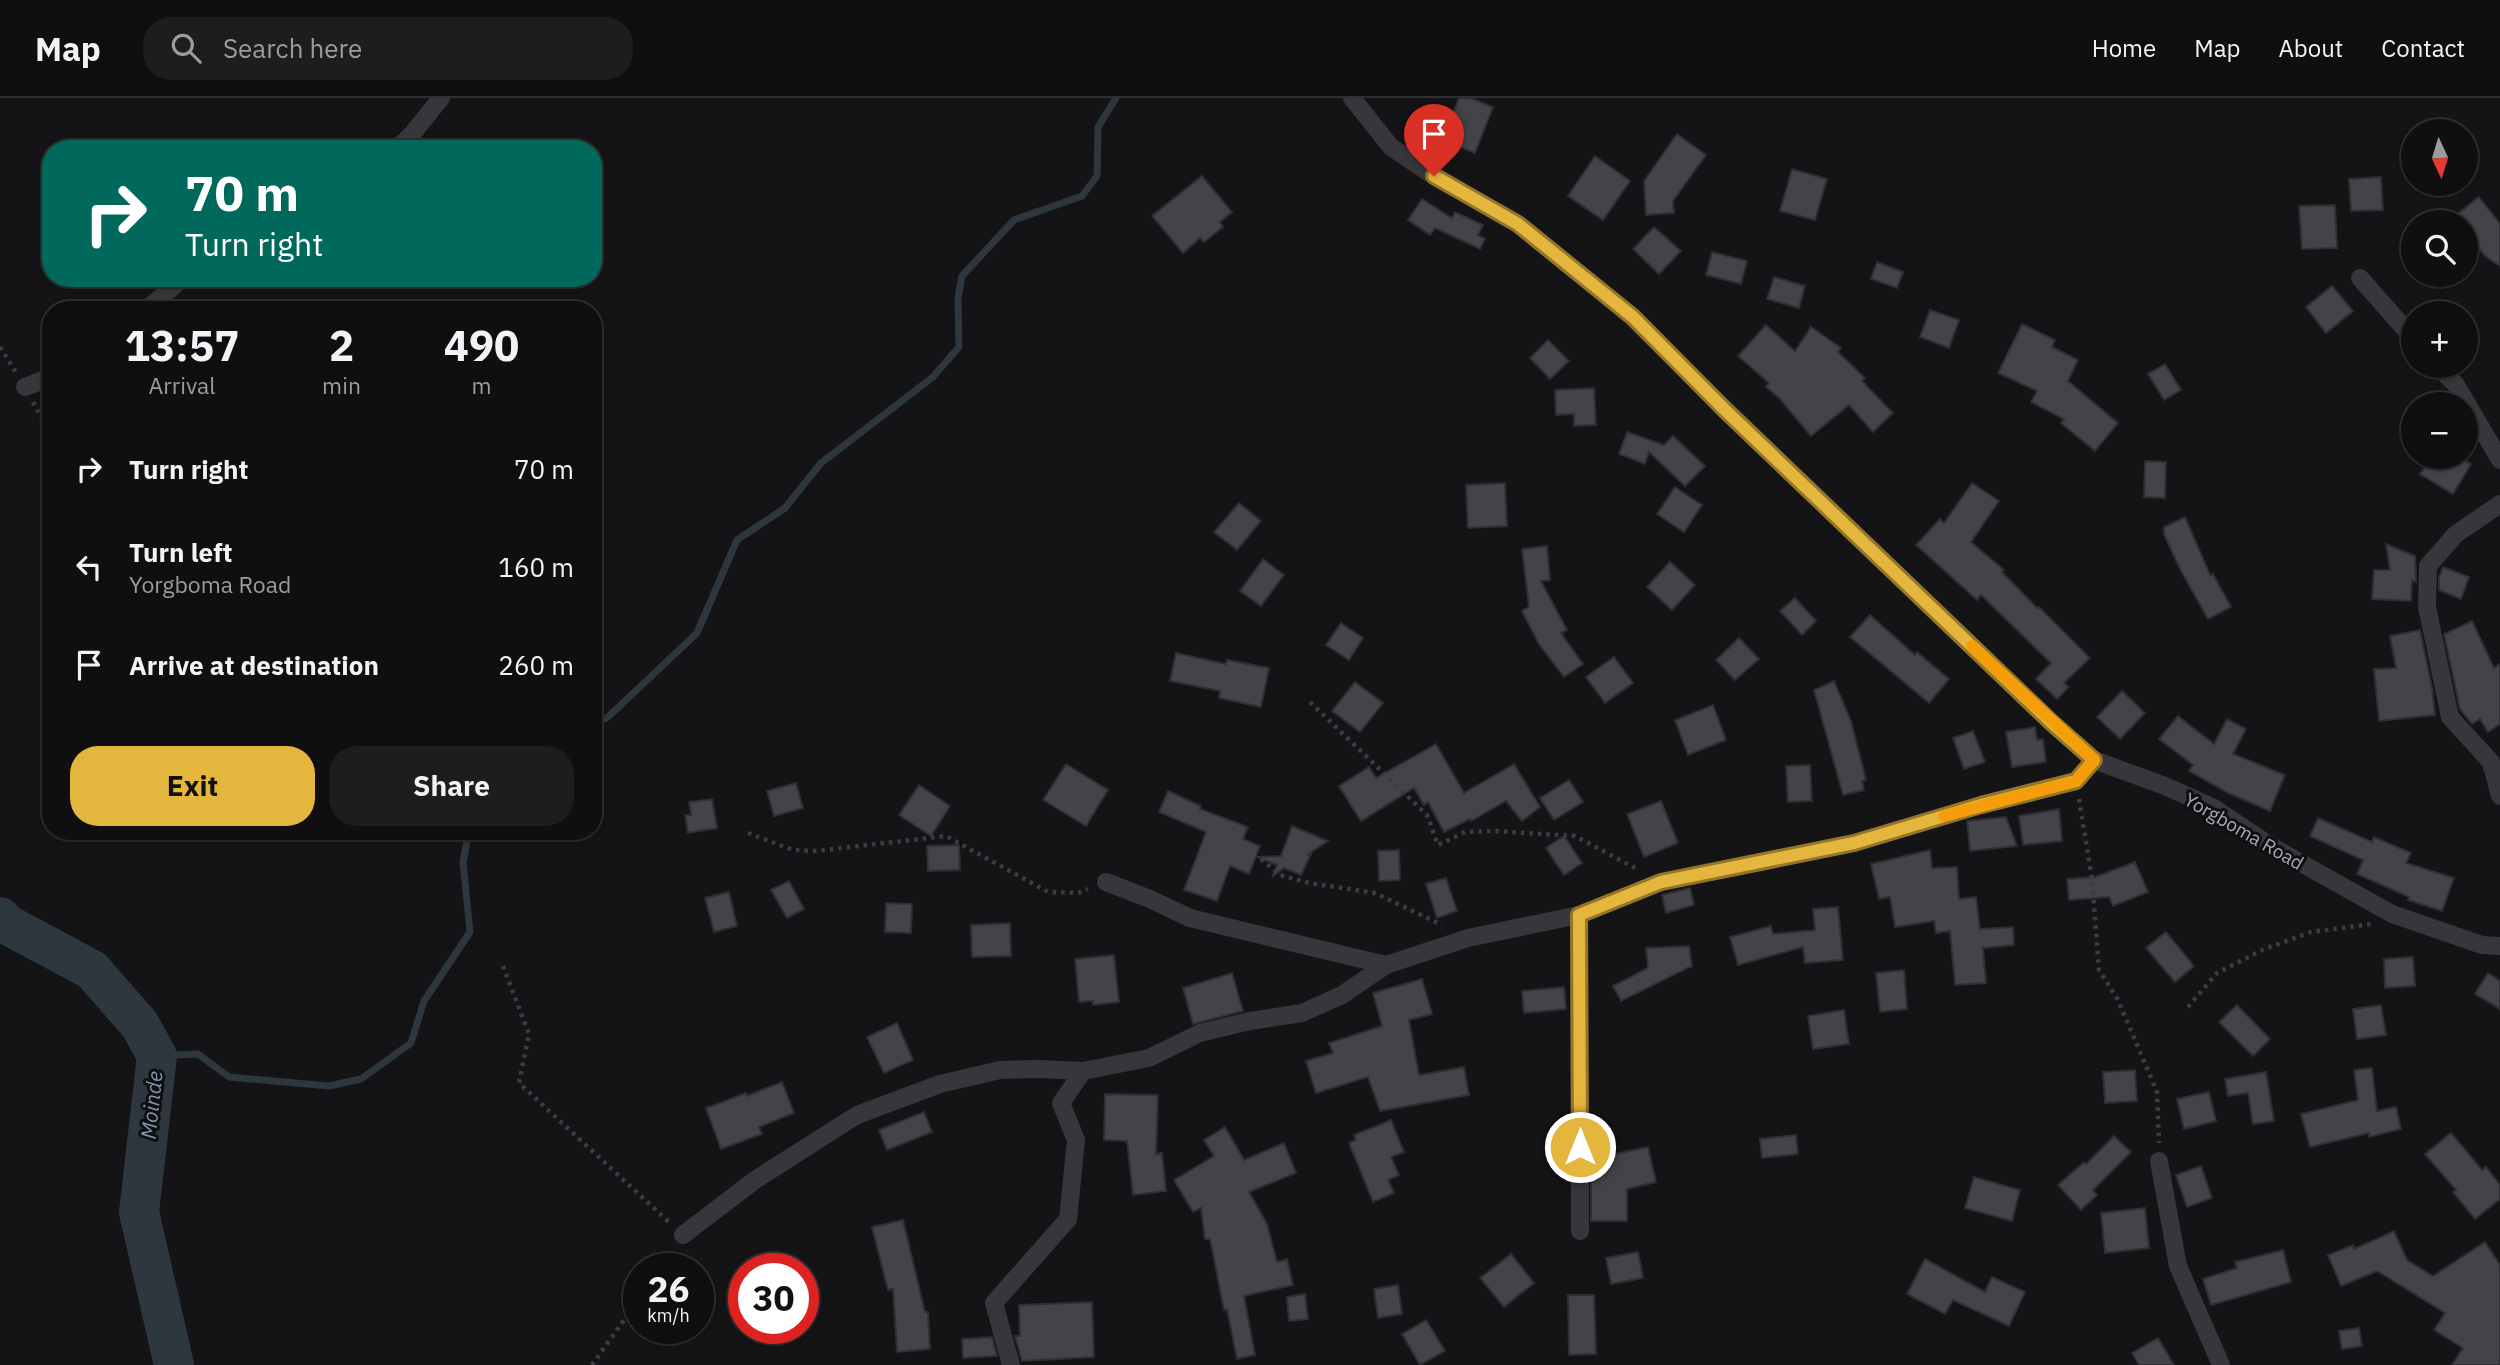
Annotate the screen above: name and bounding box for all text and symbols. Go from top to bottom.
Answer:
search box [143,17,633,80]
text: Map [35,27,101,70]
icon: search [167,29,205,67]
text: Search here [223,31,362,65]
text: Home [2092,32,2156,64]
text: Map [2194,32,2240,64]
text: About [2278,32,2343,64]
text: Contact [2381,32,2465,64]
pin [1404,104,1464,176]
icon: arrive [1415,115,1453,153]
north arrow [2401,119,2478,196]
map controls [2401,119,2478,469]
text: 70 m [185,161,299,224]
icon: right [70,168,161,259]
button: search [2401,210,2478,287]
text: Turn right [185,223,323,265]
button: + [2401,301,2478,378]
text: 13:57 [125,318,239,373]
text: 2 [329,318,354,373]
text: 490 [444,318,519,373]
text: Arrival [149,370,216,400]
text: min [322,370,361,400]
text: m [471,370,492,400]
button: − [2401,392,2478,469]
icon: right [70,450,108,488]
text: Turn right [129,452,248,486]
text: 70 m [514,452,574,486]
text: Turn left [129,535,232,569]
icon: left [70,548,108,586]
text: 160 m [498,550,574,584]
text: Yorgboma Road [129,569,291,599]
icon: arrive [70,646,108,684]
text: Arrive at destination [129,648,379,682]
text: 260 m [498,648,574,682]
button: Exit [70,746,315,826]
button: Share [329,746,574,826]
street label: Yorgboma Road [2180,787,2308,875]
water label: Moinde [134,1069,169,1140]
position arrow [1543,1110,1617,1184]
speed limit sign: 30 [728,1253,819,1344]
text: 26 [647,1266,690,1312]
text: km/h [647,1304,690,1327]

